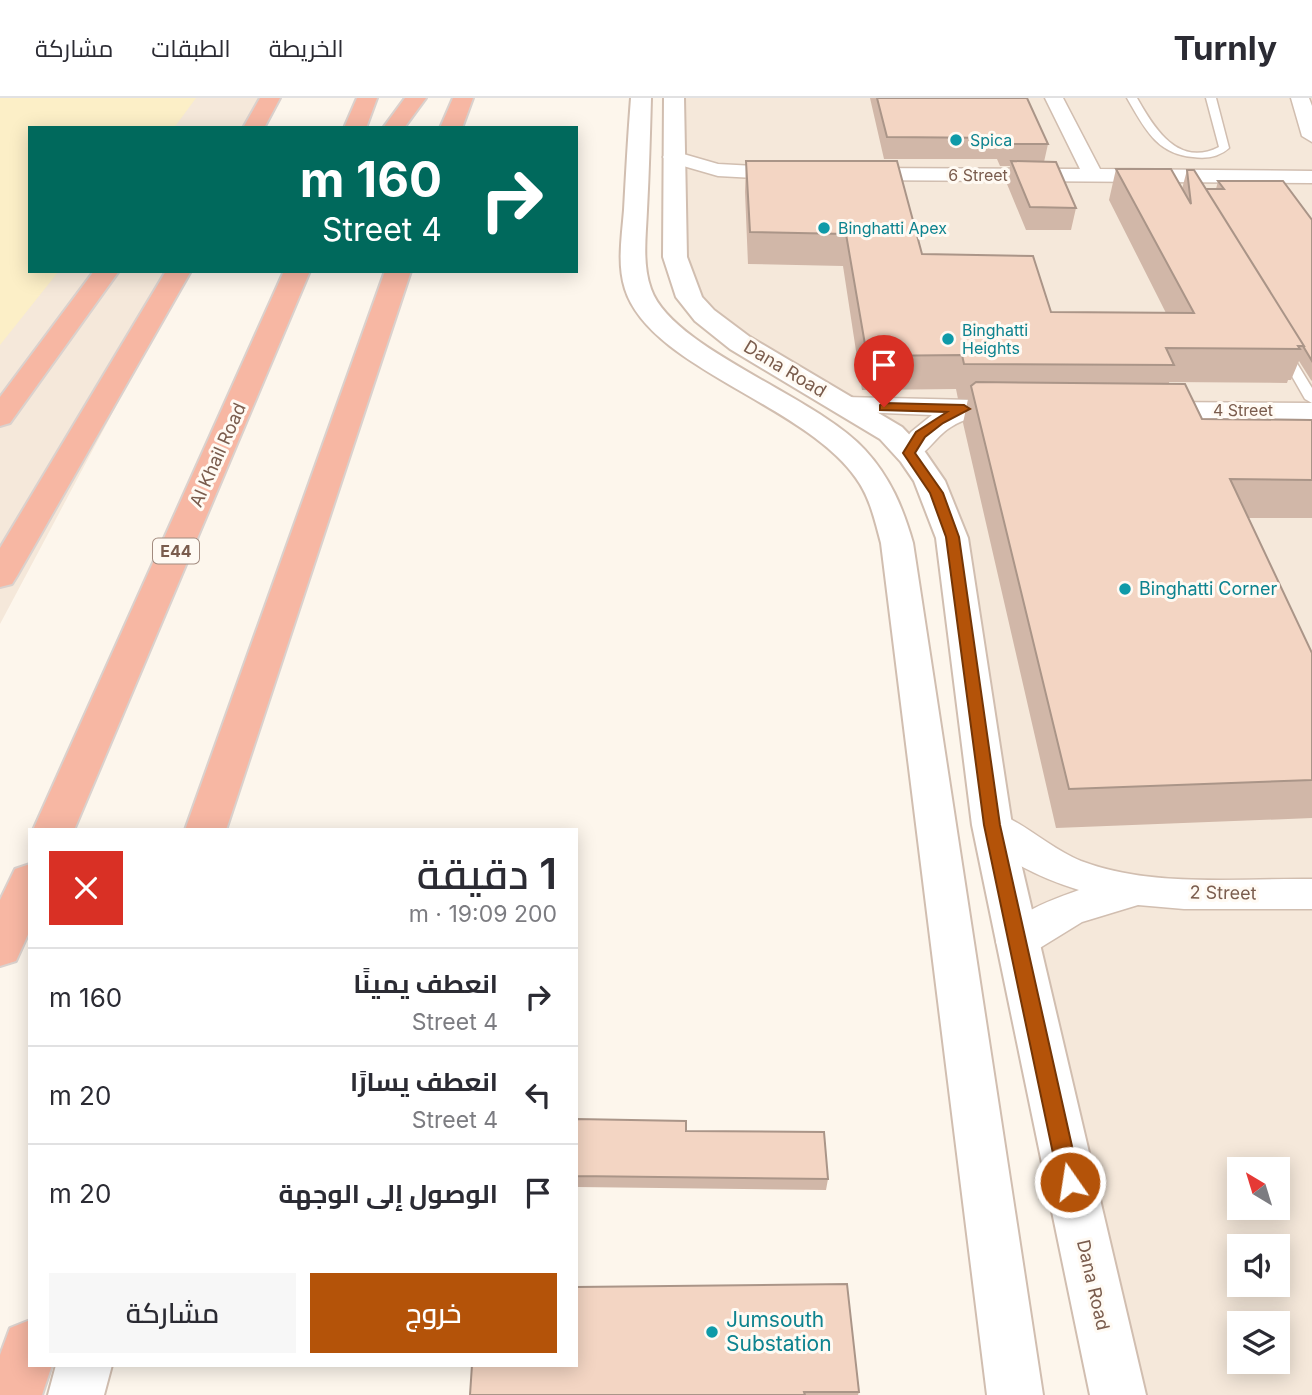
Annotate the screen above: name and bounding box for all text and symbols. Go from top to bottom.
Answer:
text: Turnly [1173,28,1277,68]
text: مشاركة [35,34,113,63]
text: الطبقات [151,34,231,63]
text: الخريطة [269,34,344,63]
place label: Spica [970,130,1012,150]
marker: Spica [948,132,964,148]
text: 160 m [300,150,442,209]
icon: right [466,154,557,245]
street label: 6 Street [948,165,1008,185]
text: 4 Street [322,210,442,249]
place label: Binghatti Apex [838,218,947,238]
marker: Binghatti Apex [816,220,832,236]
place label: Binghatti Heights [962,320,1028,358]
marker: Binghatti Heights [940,331,956,347]
pin [854,335,914,407]
street label: Dana Road [740,336,830,401]
icon: arrive [865,346,903,384]
street label: Al Khail Road [185,399,250,510]
street label: 4 Street [1213,400,1273,420]
road number: E44 [153,538,199,564]
place label: Binghatti Corner [1139,578,1277,599]
marker: Binghatti Corner [1117,581,1133,597]
text: 1 دقيقة [417,848,557,899]
button: close [49,851,123,925]
street label: 2 Street [1189,881,1257,904]
text: 200 m · 19:09 [409,900,557,928]
text: انعطف يمينًا [353,968,498,999]
icon: right [519,978,557,1016]
text: 160 m [49,982,122,1013]
text: 4 Street [412,1008,498,1036]
text: انعطف يسارًا [350,1066,498,1097]
icon: left [519,1076,557,1114]
text: 20 m [49,1080,111,1111]
text: 4 Street [412,1106,498,1134]
position arrow [1033,1145,1107,1219]
north arrow [1227,1157,1290,1220]
map controls [1227,1157,1290,1374]
icon: arrive [519,1174,557,1212]
text: 20 m [49,1178,111,1209]
text: الوصول إلى الوجهة [279,1178,498,1209]
button: sound [1227,1234,1290,1297]
street label: Dana Road [1073,1238,1114,1332]
button: مشاركة [49,1273,296,1353]
button: خروج [310,1273,557,1353]
place label: Jumsouth Substation [726,1307,832,1356]
button: layers [1227,1311,1290,1374]
marker: Jumsouth Substation [704,1324,720,1340]

